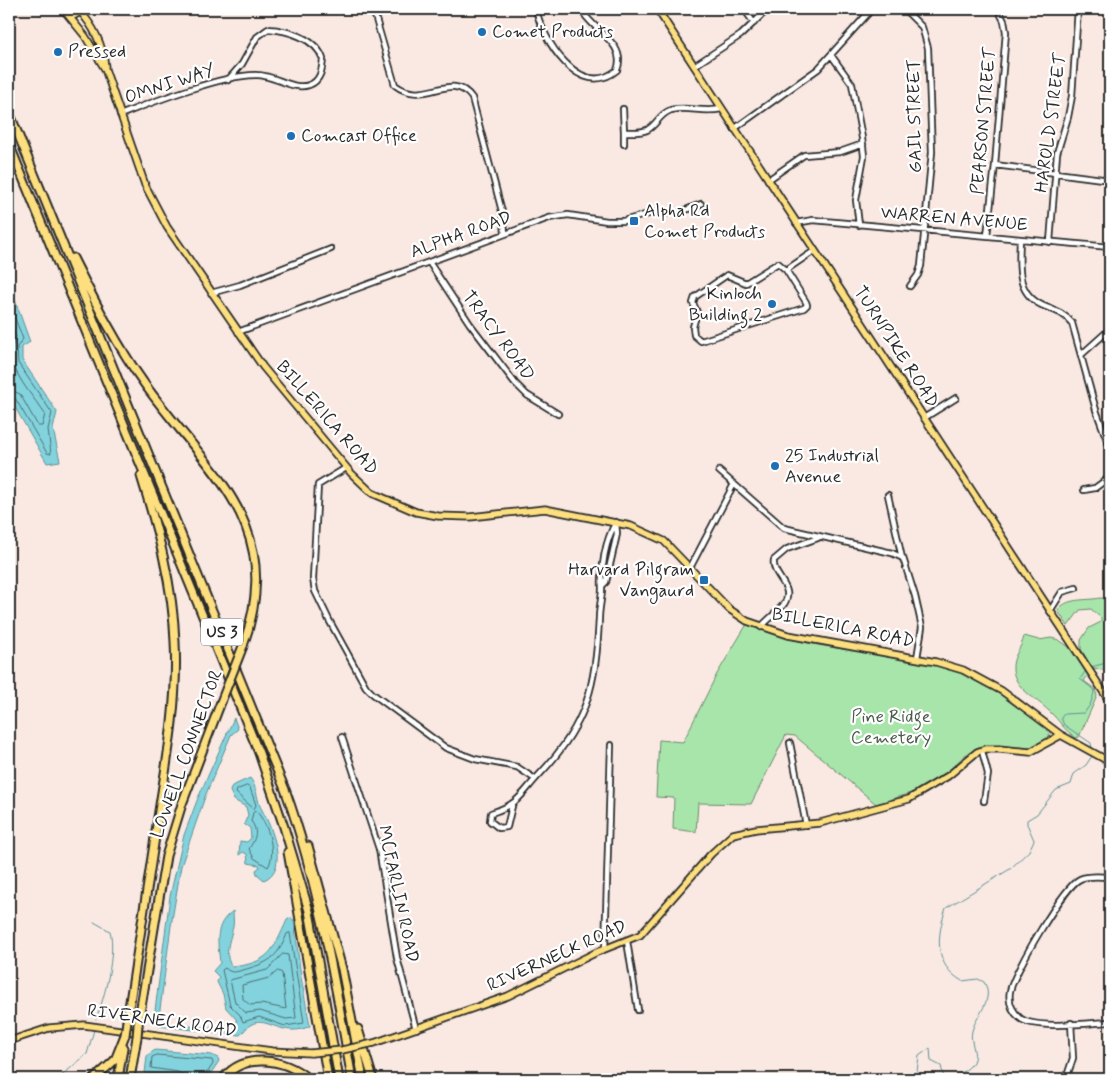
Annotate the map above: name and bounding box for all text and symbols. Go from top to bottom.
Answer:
place label: Comet Products [492,20,613,44]
marker: Comet Products [476,26,488,38]
place label: Pressed [68,40,126,64]
marker: Pressed [52,46,64,58]
street label: PEARSON STREET [966,46,1002,196]
street label: HAROLD STREET [1029,51,1073,194]
street label: OMNI WAY [122,58,218,110]
street label: GAIL STREET [902,59,928,173]
place label: Comcast Office [301,124,417,148]
marker: Comcast Office [285,130,297,142]
place label: Alpha Rd Comet Products [644,199,765,244]
street label: WARREN AVENUE [880,201,1028,237]
street label: ALPHA ROAD [407,206,515,264]
marker: Alpha Rd Comet Products [628,215,640,227]
place label: Kinloch Building 2 [689,282,762,329]
street label: TURNPIKE ROAD [848,282,944,412]
street label: TRACY ROAD [456,286,540,386]
marker: Kinloch Building 2 [766,298,778,310]
street label: BILLERICA ROAD [270,356,384,480]
place label: 25 Industrial Avenue [785,444,879,489]
marker: 25 Industrial Avenue [769,460,781,472]
place label: Harvard Pilgram Vangaurd [568,558,694,604]
marker: Harvard Pilgram Vangaurd [698,574,710,586]
street label: BILLERICA ROAD [770,602,916,654]
road number: US 3 [201,618,243,646]
street label: LOWELL CONNECTOR [145,666,229,842]
park label: Pine Ridge Cemetery [851,705,931,750]
street label: MCFARLIN ROAD [372,823,424,965]
street label: RIVERNECK ROAD [483,914,631,998]
street label: RIVERNECK ROAD [86,999,238,1043]

